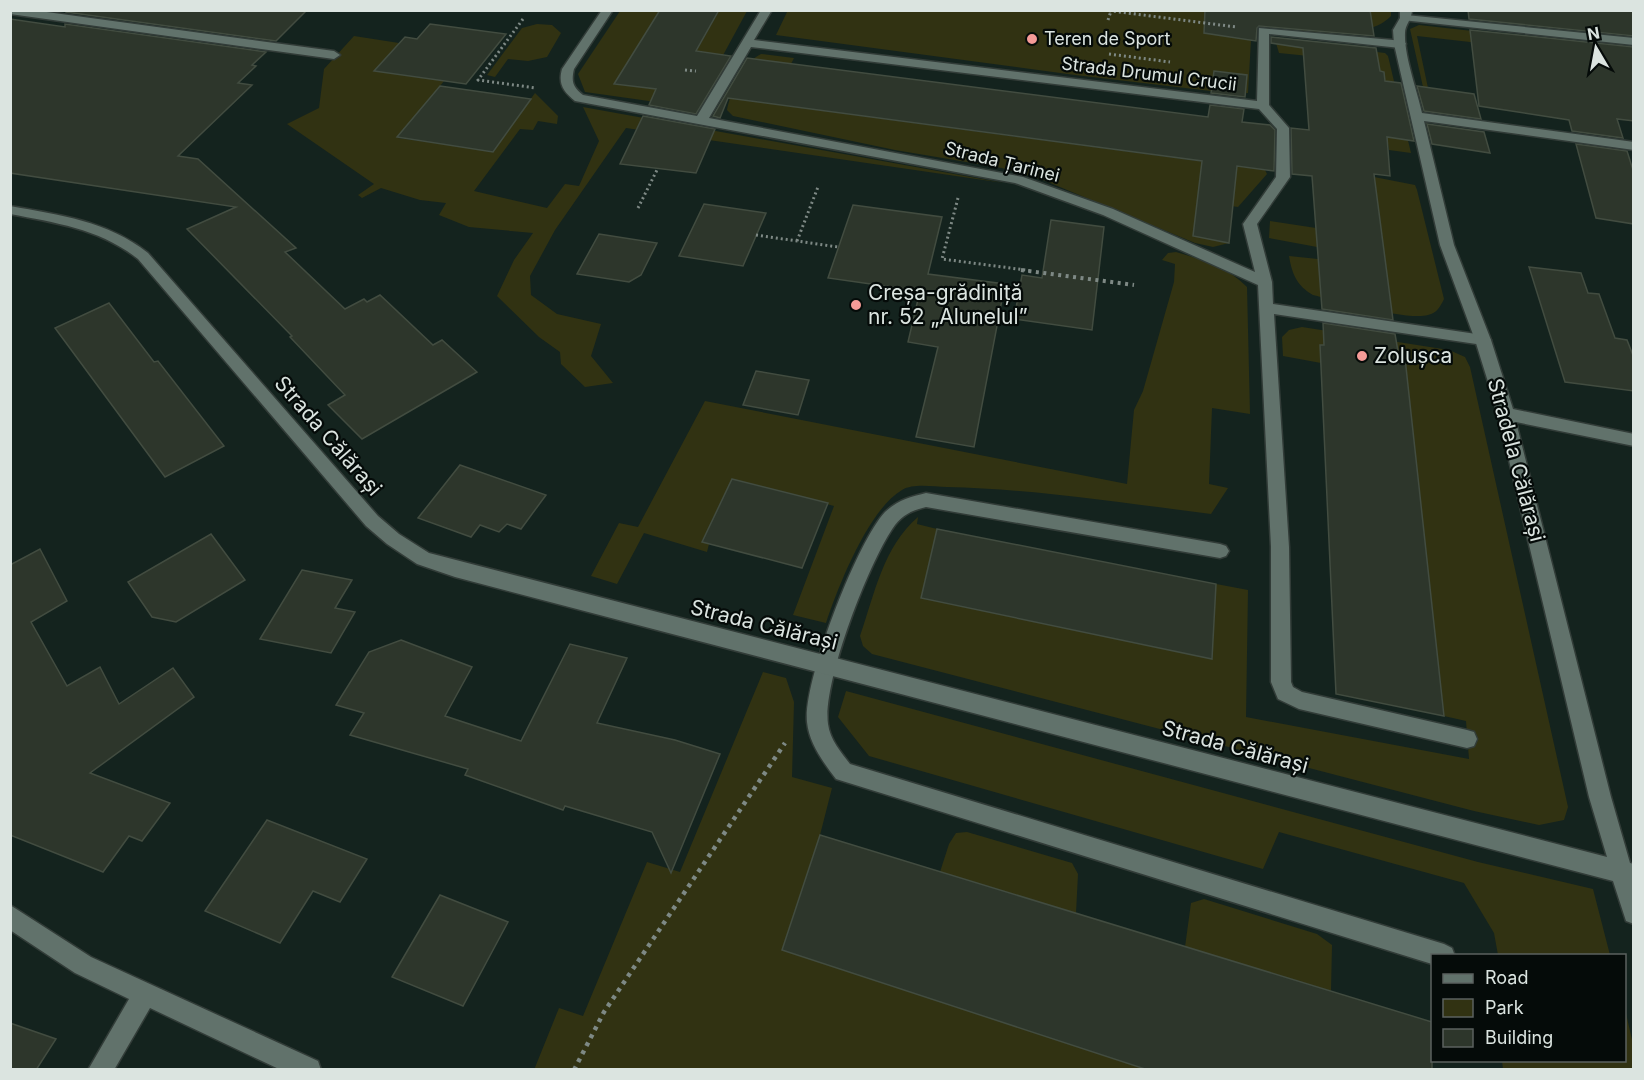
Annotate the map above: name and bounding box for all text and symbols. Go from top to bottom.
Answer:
north arrow [1566,18,1626,78]
text: N [1586,22,1601,44]
place label: Teren de Sport [1044,28,1170,49]
marker: Teren de Sport [1025,32,1039,46]
street label: Strada Drumul Crucii [1060,52,1238,95]
street label: Strada Țarinei [942,137,1062,187]
place label: Creșa-grădiniță nr. 52 „Alunelul” [868,280,1028,329]
marker: Creșa-grădiniță nr. 52 „Alunelul” [849,298,863,312]
place label: Zolușca [1374,343,1452,368]
marker: Zolușca [1355,349,1369,363]
street label: Strada Călărași [270,371,387,501]
street label: Stradela Călărași [1483,376,1550,544]
street label: Strada Călărași [688,594,840,655]
street label: Strada Călărași [1159,715,1311,778]
legend [1431,954,1626,1062]
text: Road [1485,967,1528,988]
text: Park [1485,997,1524,1018]
text: Building [1485,1027,1553,1048]

